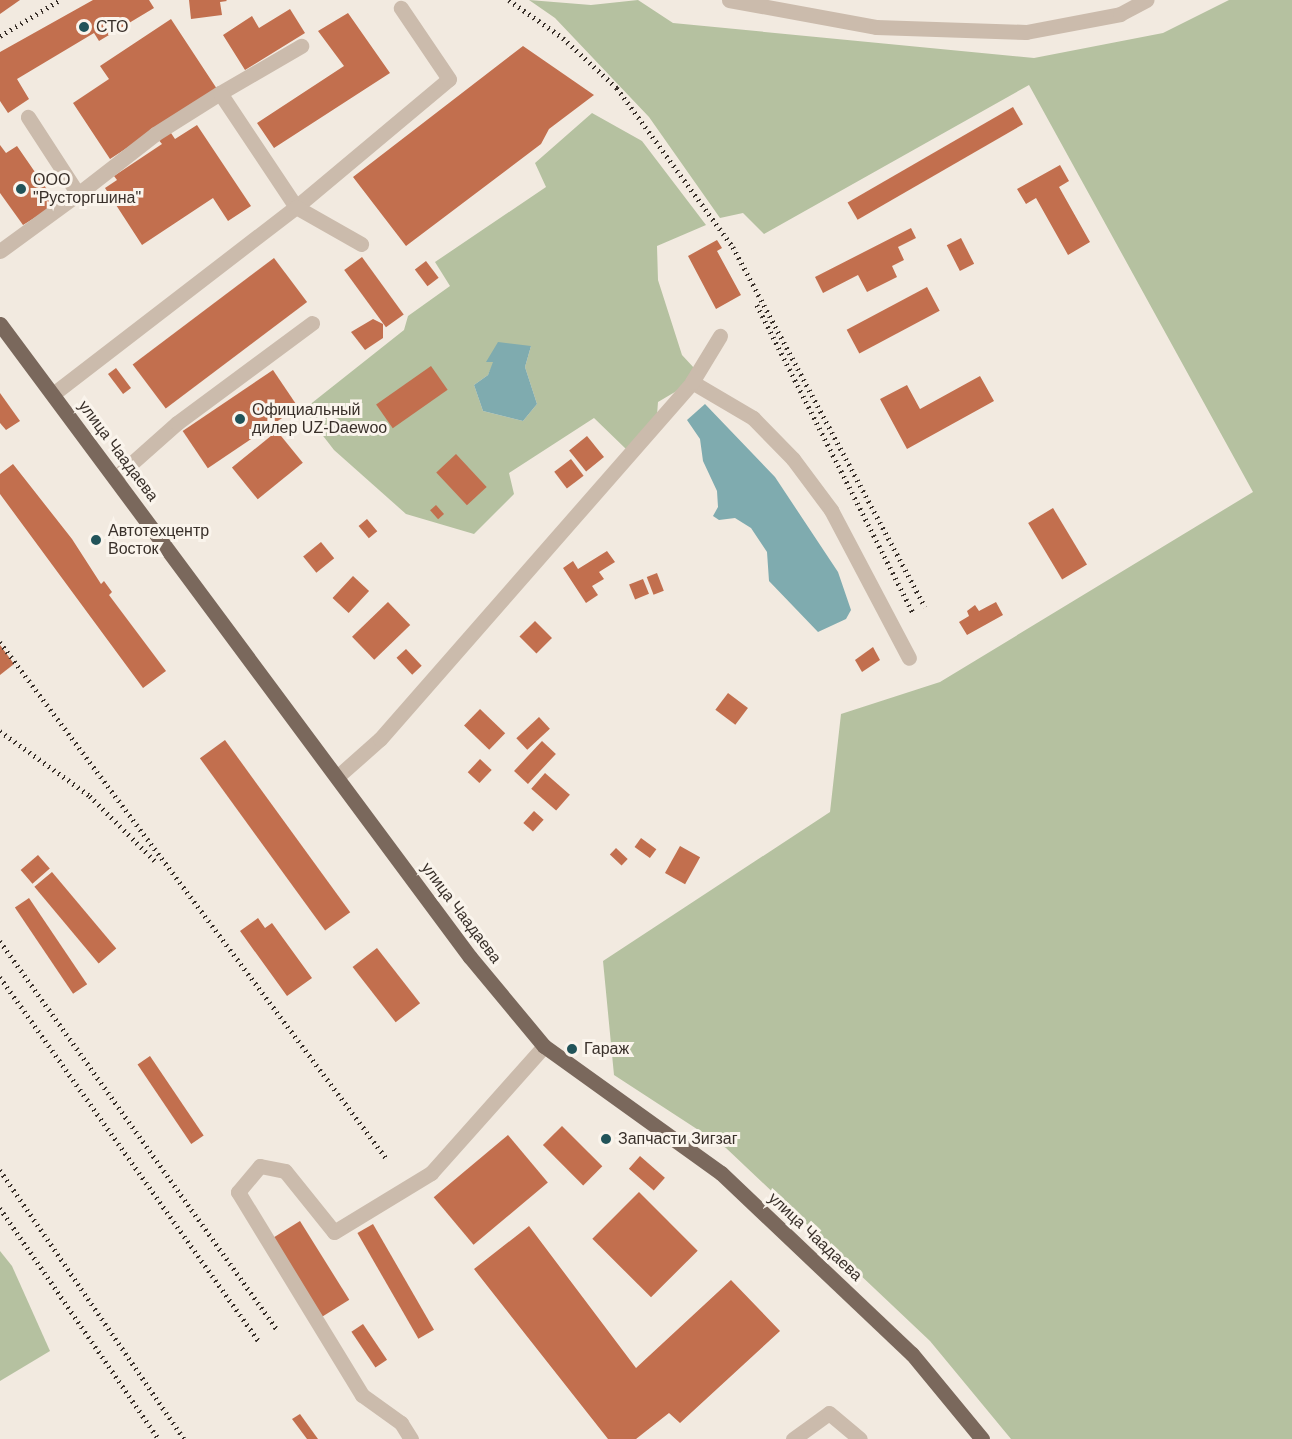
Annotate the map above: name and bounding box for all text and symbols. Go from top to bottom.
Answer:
place label: СТО [96,17,129,37]
marker: СТО [77,20,91,34]
place label: ООО "Русторгшина" [33,170,141,208]
marker: ООО "Русторгшина" [14,182,28,196]
street label: улица Чаадаева [74,397,162,505]
place label: Официальный дилер UZ-Daewoo [252,400,387,438]
marker: Официальный дилер UZ-Daewoo [233,412,247,426]
place label: Автотехцентр Восток [108,521,209,559]
marker: Автотехцентр Восток [89,533,103,547]
street label: улица Чаадаева [417,859,505,967]
place label: Гараж [584,1039,629,1059]
marker: Гараж [565,1042,579,1056]
place label: Запчасти Зигзаг [618,1129,738,1149]
marker: Запчасти Зигзаг [599,1132,613,1146]
street label: улица Чаадаева [764,1189,866,1285]

